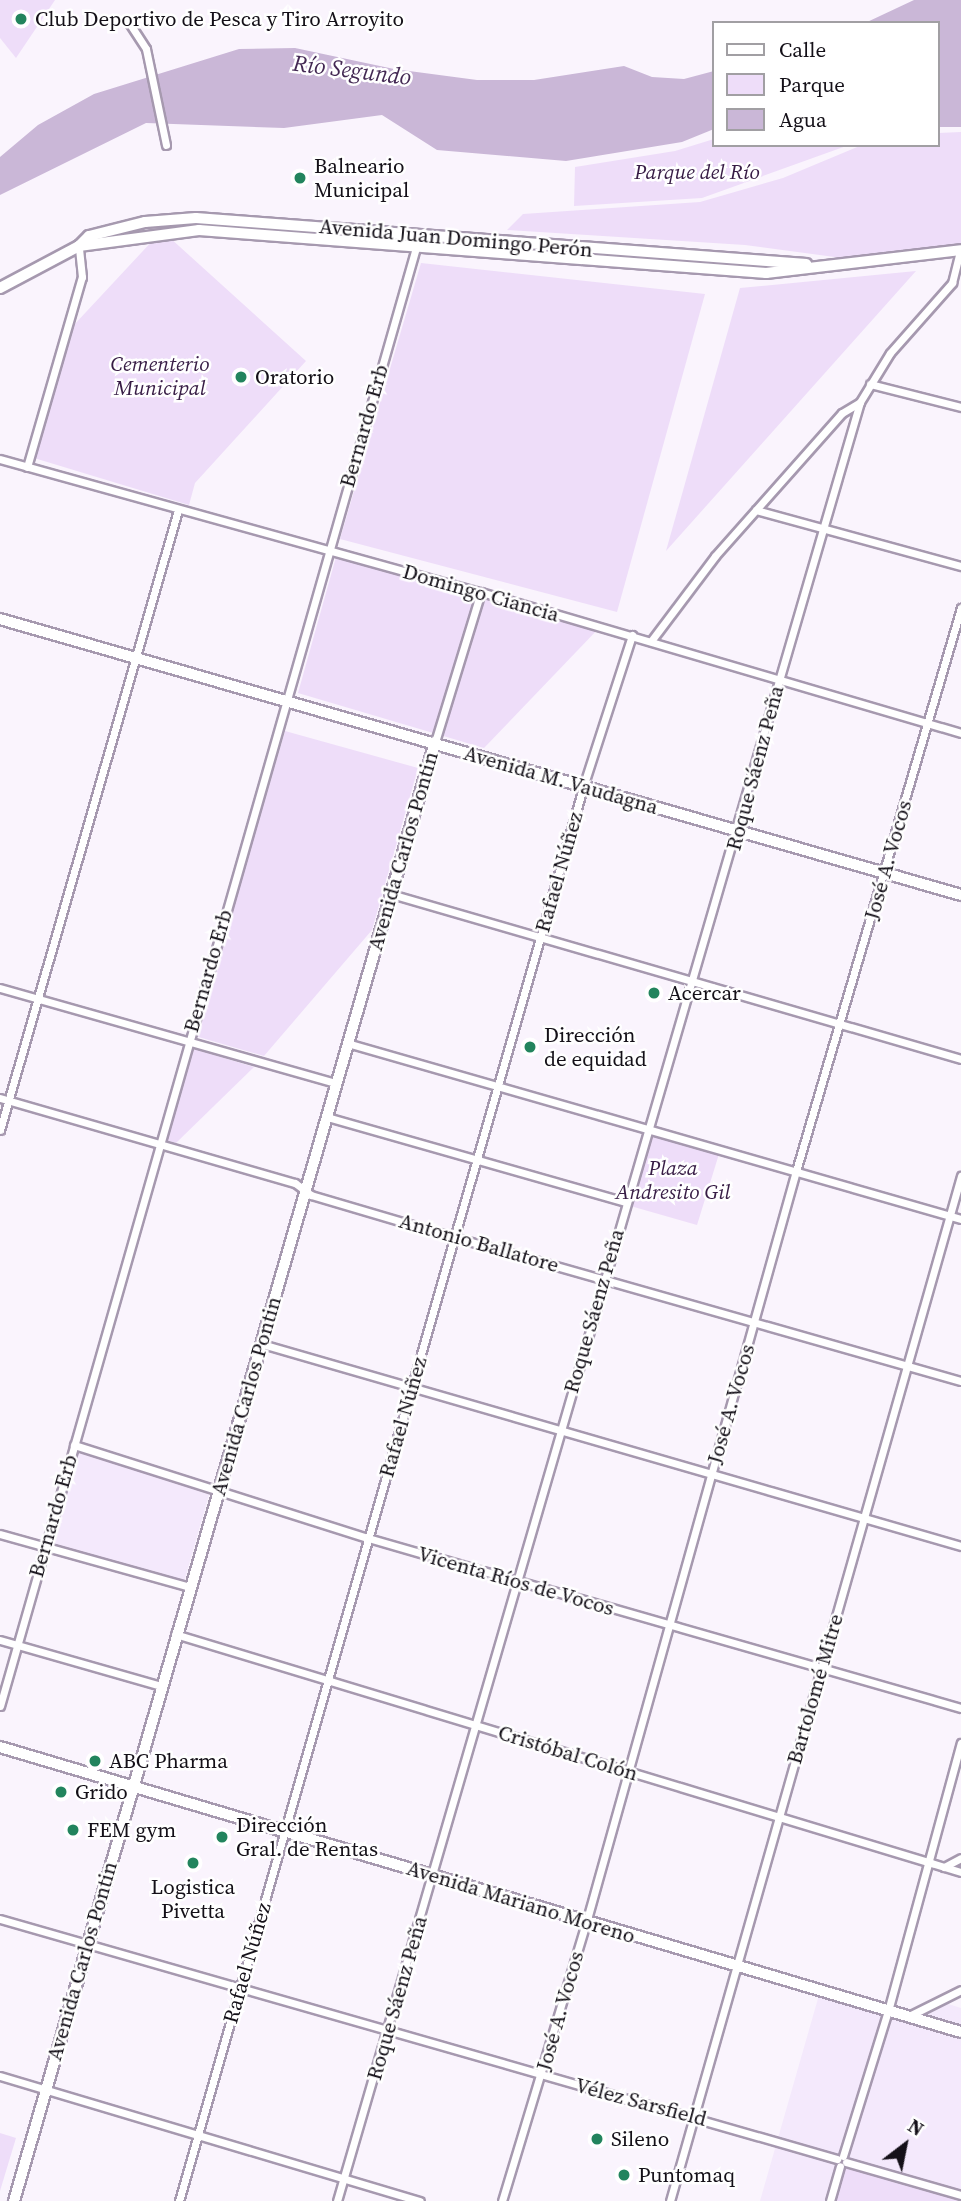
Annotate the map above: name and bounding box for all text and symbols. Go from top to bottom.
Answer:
place label: Club Deportivo de Pesca y Tiro Arroyito [35,6,404,32]
marker: Club Deportivo de Pesca y Tiro Arroyito [13,11,29,27]
legend [712,21,940,147]
text: Calle [779,35,826,64]
water label: Río Segundo [291,49,413,91]
text: Parque [779,70,845,99]
text: Agua [779,105,827,134]
place label: Balneario Municipal [314,153,409,203]
park label: Parque del Río [634,159,760,185]
marker: Balneario Municipal [292,170,308,186]
street label: Avenida Juan Domingo Perón [318,213,594,263]
park label: Cementerio Municipal [111,351,209,401]
street label: Bernardo Erb [334,362,394,490]
place label: Oratorio [255,364,334,390]
marker: Oratorio [233,369,249,385]
street label: Domingo Ciancia [400,559,562,627]
street label: Roque Sáenz Peña [721,683,789,853]
street label: Avenida M. Vaudagna [461,740,661,820]
street label: Avenida Carlos Pontin [362,749,444,953]
street label: José A. Vocos [859,797,917,923]
street label: Rafael Núñez [530,809,588,935]
street label: Bernardo Erb [178,907,238,1035]
place label: Acercar [668,980,741,1006]
marker: Acercar [646,985,662,1001]
place label: Dirección de equidad [544,1022,647,1072]
marker: Dirección de equidad [522,1039,538,1055]
park label: Plaza Andresito Gil [616,1155,730,1205]
street label: Antonio Ballatore [396,1208,562,1278]
street label: Roque Sáenz Peña [558,1226,630,1396]
street label: Avenida Carlos Pontin [205,1294,287,1498]
street label: José A. Vocos [702,1341,760,1467]
street label: Rafael Núñez [374,1354,432,1480]
street label: Bernardo Erb [23,1452,83,1580]
street label: Vicenta Ríos de Vocos [415,1541,617,1621]
street label: Bartolomé Mitre [782,1611,848,1767]
street label: Cristóbal Colón [495,1720,641,1786]
place label: ABC Pharma [109,1748,228,1774]
marker: ABC Pharma [87,1753,103,1769]
place label: Grido [75,1779,128,1805]
marker: Grido [53,1784,69,1800]
place label: Dirección Gral. de Rentas [236,1812,378,1862]
place label: FEM gym [87,1817,176,1843]
marker: FEM gym [65,1822,81,1838]
marker: Dirección Gral. de Rentas [214,1829,230,1845]
marker: Logistica Pivetta [185,1855,201,1871]
street label: Avenida Mariano Moreno [404,1855,638,1949]
street label: Avenida Carlos Pontin [41,1859,123,2063]
place label: Logistica Pivetta [151,1874,235,1924]
street label: Rafael Núñez [218,1900,276,2026]
street label: Roque Sáenz Peña [361,1913,433,2083]
street label: José A. Vocos [531,1948,589,2074]
street label: Vélez Sarsfield [573,2072,709,2132]
north arrow [870,2110,940,2180]
text: N [903,2112,929,2142]
place label: Sileno [611,2126,669,2152]
marker: Sileno [589,2131,605,2147]
place label: Puntomaq [638,2162,735,2188]
marker: Puntomaq [616,2167,632,2183]

